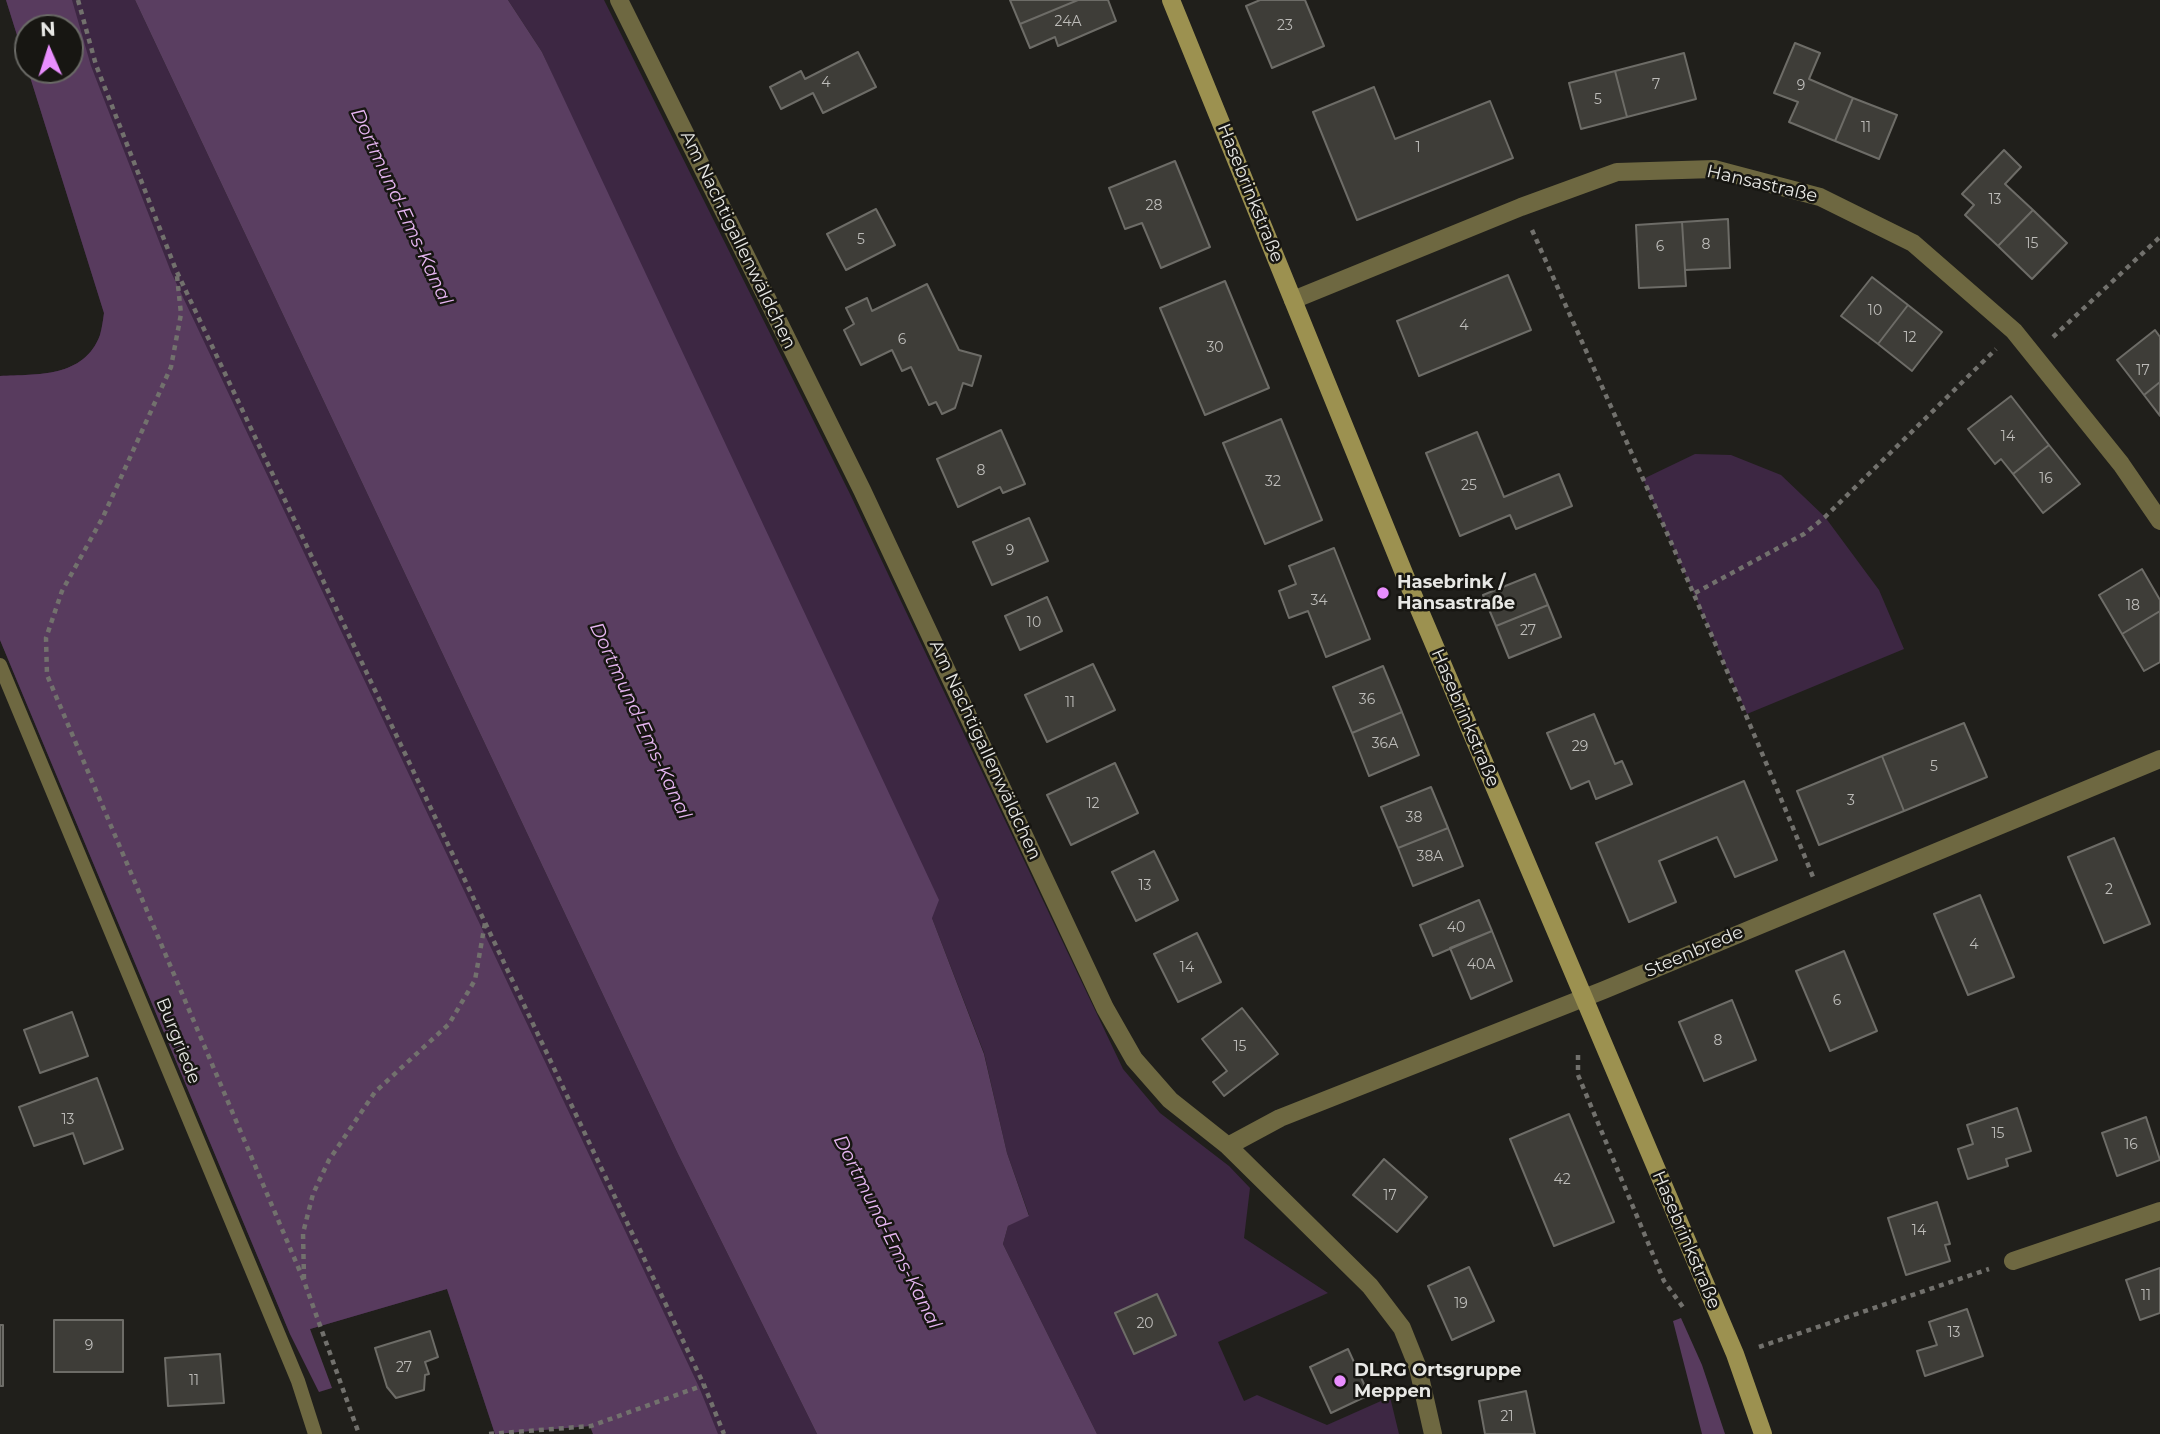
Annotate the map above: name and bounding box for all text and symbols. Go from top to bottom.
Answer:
north arrow [14,14,84,84]
house number: 24A [1055,14,1081,30]
text: N [40,18,56,41]
house number: 23 [1277,18,1293,34]
house number: 4 [821,75,831,91]
house number: 7 [1652,77,1660,93]
house number: 9 [1797,78,1805,94]
house number: 5 [1594,92,1602,108]
water label: Dortmund-Ems-Kanal [345,105,457,309]
street label: Hasebrinkstraße [1212,120,1288,266]
house number: 11 [1861,120,1871,136]
street label: Am Nachtigallenwäldchen [676,127,800,353]
house number: 1 [1415,140,1421,156]
street label: Hansastraße [1705,161,1819,207]
house number: 13 [1989,192,2001,208]
house number: 28 [1146,198,1162,214]
house number: 5 [857,232,865,248]
house number: 15 [2026,236,2038,252]
house number: 8 [1702,237,1710,253]
house number: 6 [1656,239,1664,255]
house number: 10 [1868,303,1882,319]
house number: 4 [1459,318,1469,334]
house number: 12 [1903,330,1917,346]
house number: 6 [898,332,906,348]
house number: 30 [1206,340,1224,356]
house number: 17 [2136,363,2150,379]
house number: 14 [2001,429,2015,445]
house number: 8 [977,463,985,479]
house number: 16 [2039,471,2053,487]
house number: 32 [1265,474,1281,490]
house number: 25 [1461,478,1477,494]
house number: 9 [1006,543,1014,559]
place label: Hasebrink / Hansastraße [1397,572,1515,614]
marker: Hasebrink / Hansastraße [1375,585,1391,601]
house number: 34 [1310,593,1328,609]
house number: 18 [2126,598,2140,614]
house number: 10 [1027,615,1041,631]
water label: Dortmund-Ems-Kanal [584,619,696,823]
house number: 27 [1520,623,1536,639]
street label: Am Nachtigallenwäldchen [924,637,1046,863]
street label: Hasebrinkstraße [1426,646,1504,790]
house number: 36 [1359,692,1375,708]
house number: 11 [1065,695,1075,711]
house number: 36A [1372,736,1398,752]
house number: 29 [1572,739,1588,755]
house number: 5 [1930,759,1938,775]
house number: 3 [1847,793,1855,809]
house number: 12 [1086,796,1100,812]
house number: 38 [1406,810,1422,826]
house number: 38A [1417,849,1443,865]
house number: 13 [1139,878,1151,894]
house number: 2 [2105,882,2113,898]
house number: 40 [1447,920,1465,936]
street label: Steenbrede [1641,922,1747,982]
house number: 4 [1969,937,1979,953]
house number: 40A [1467,957,1495,973]
house number: 14 [1180,960,1194,976]
house number: 6 [1833,993,1841,1009]
street label: Burgriede [151,995,205,1087]
house number: 8 [1714,1033,1722,1049]
house number: 15 [1234,1039,1246,1055]
house number: 13 [62,1112,74,1128]
house number: 15 [1992,1126,2004,1142]
water label: Dortmund-Ems-Kanal [828,1131,946,1333]
house number: 16 [2124,1137,2138,1153]
street label: Hasebrinkstraße [1647,1168,1725,1312]
house number: 42 [1553,1172,1571,1188]
house number: 17 [1383,1188,1397,1204]
house number: 14 [1912,1223,1926,1239]
house number: 11 [2141,1288,2151,1304]
house number: 19 [1454,1296,1468,1312]
house number: 20 [1136,1316,1154,1332]
house number: 13 [1948,1325,1960,1341]
house number: 9 [85,1338,93,1354]
house number: 27 [396,1360,412,1376]
place label: DLRG Ortsgruppe Meppen [1354,1360,1521,1402]
house number: 11 [189,1373,199,1389]
marker: DLRG Ortsgruppe Meppen [1332,1373,1348,1389]
house number: 21 [1500,1409,1514,1425]

